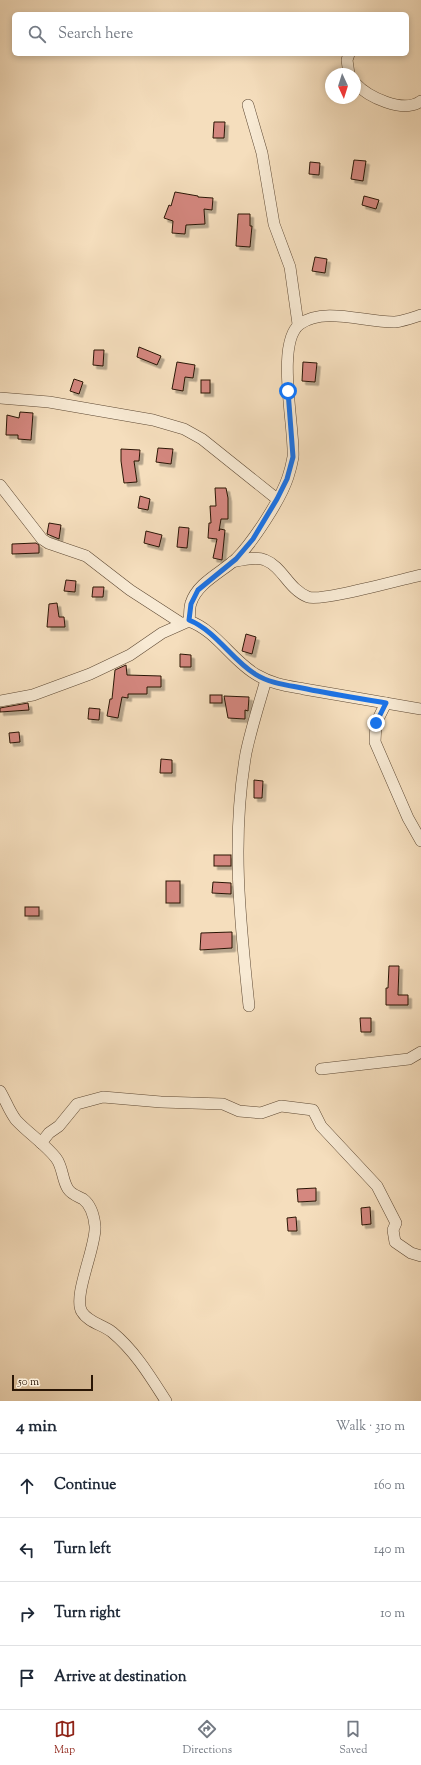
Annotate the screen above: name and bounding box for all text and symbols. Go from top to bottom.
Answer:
search box [12,12,409,56]
icon: search [26,23,48,45]
text: Search here [58,24,133,45]
north arrow [325,68,361,104]
route start [279,382,297,400]
route end [367,714,385,732]
scale bar [12,1373,93,1392]
text: 50 m [18,1374,39,1390]
text: 4 min [16,1415,57,1439]
text: Walk · 310 m [336,1418,405,1436]
icon: ahead [16,1475,38,1497]
text: Continue [54,1475,116,1496]
text: 160 m [374,1477,405,1495]
icon: left [16,1539,38,1561]
text: Turn left [54,1539,111,1560]
text: 140 m [374,1541,405,1559]
icon: right [16,1603,38,1625]
text: Turn right [54,1603,120,1624]
text: 10 m [380,1605,405,1623]
icon: arrive [16,1667,38,1689]
text: Arrive at destination [54,1667,187,1688]
tab: Map [54,1718,76,1758]
tab: Directions [183,1718,232,1758]
tab: Saved [339,1718,367,1758]

